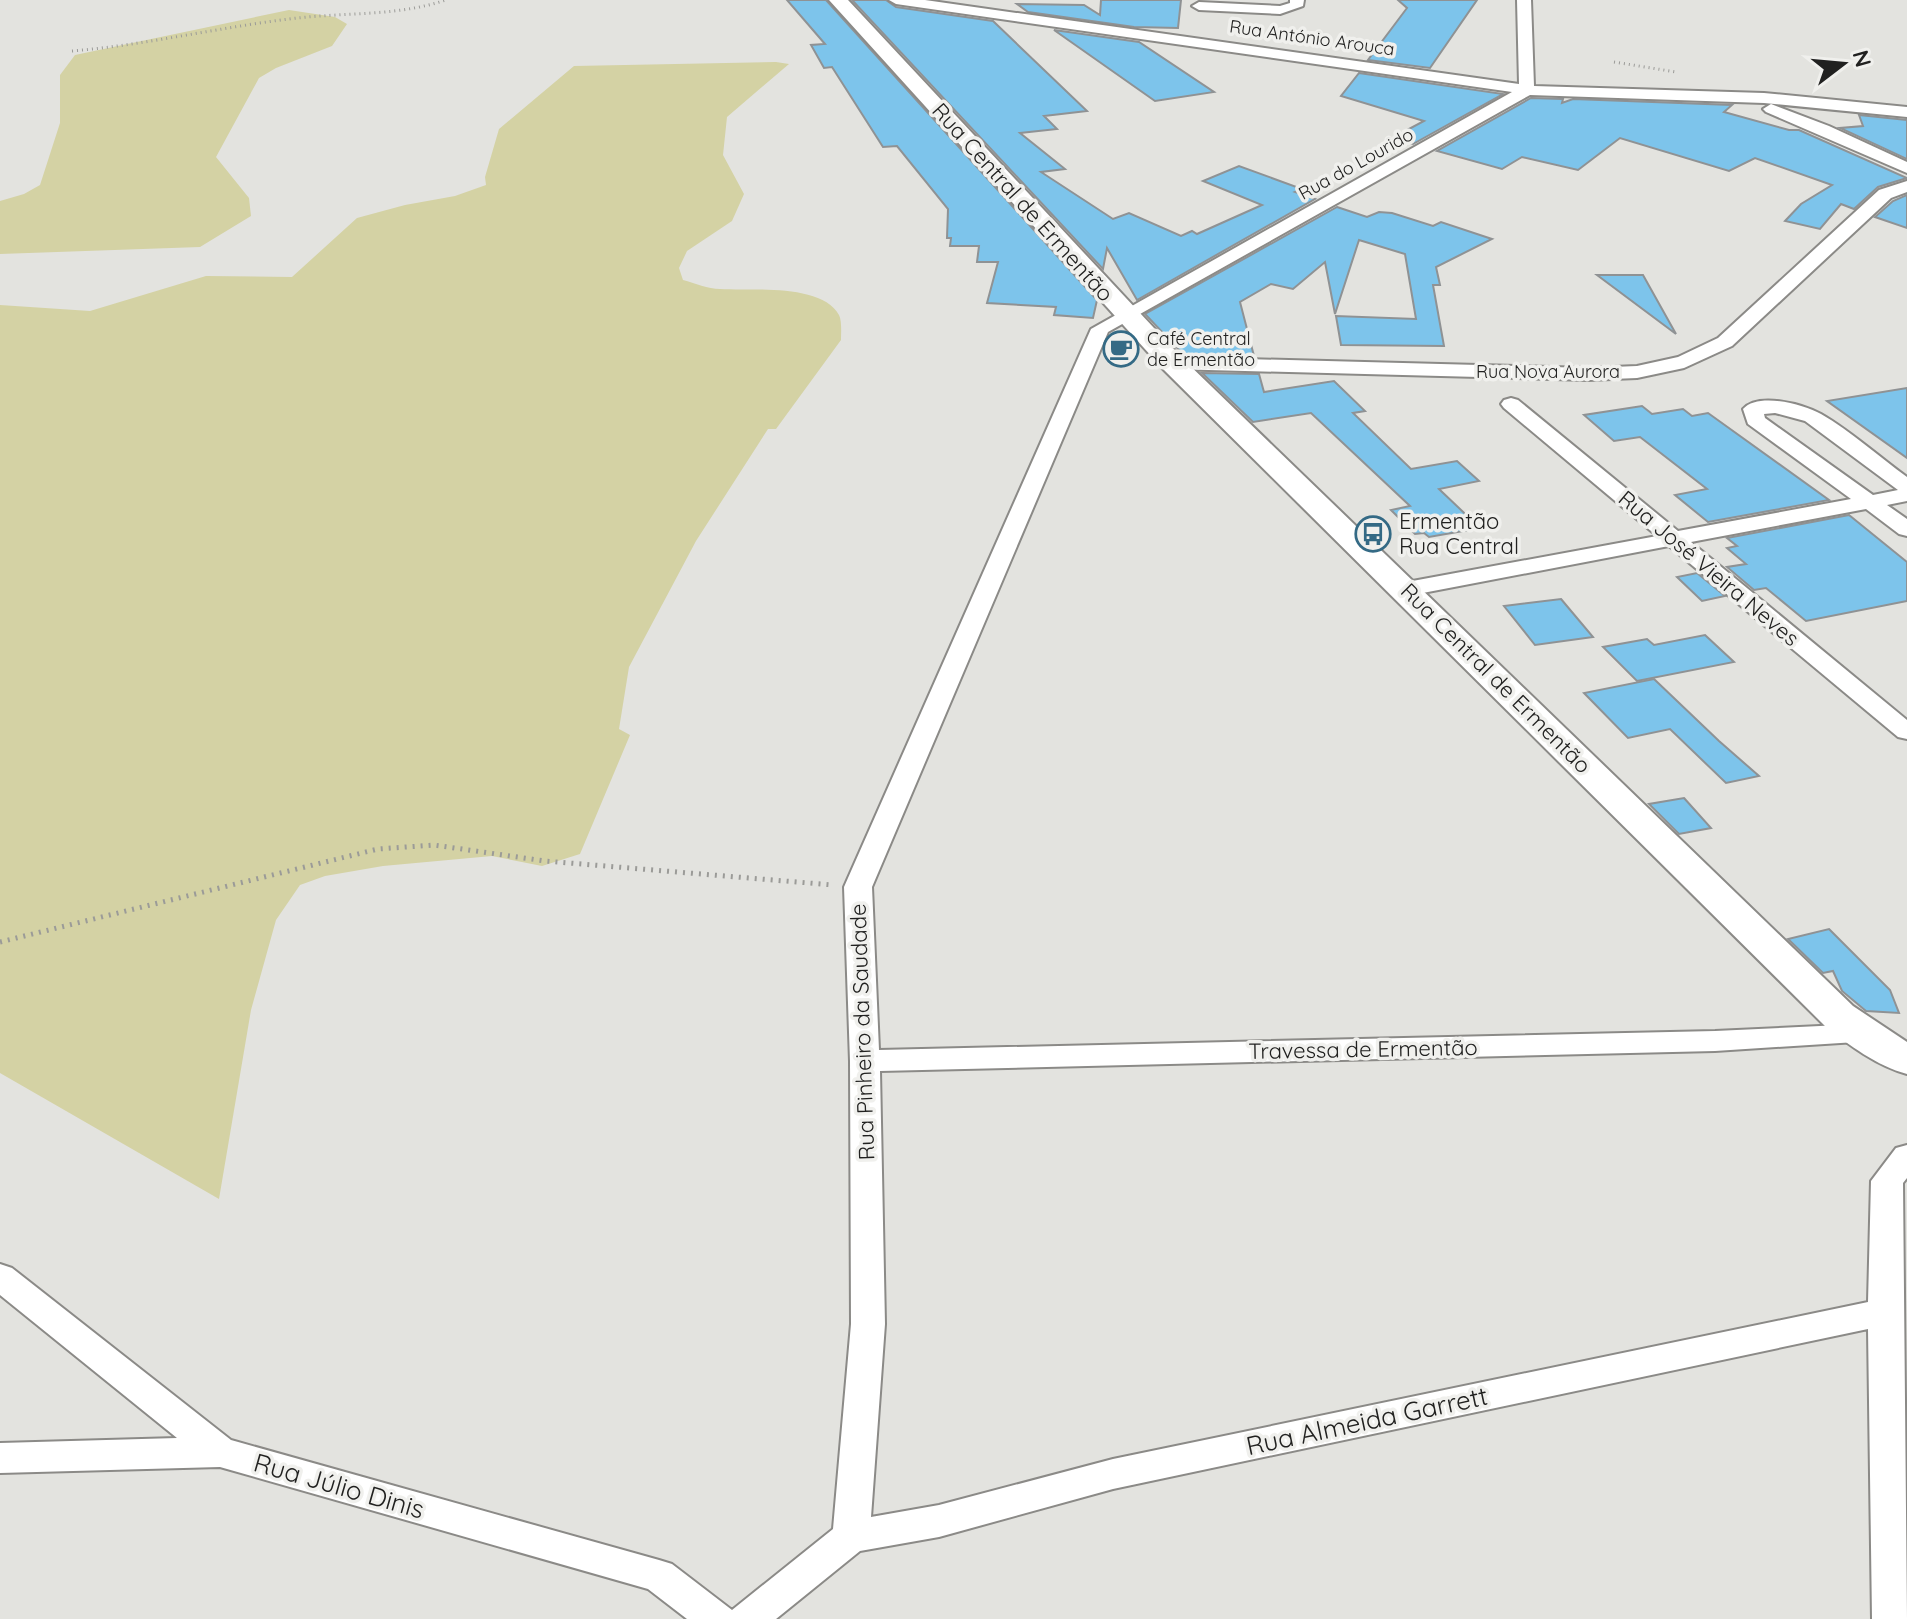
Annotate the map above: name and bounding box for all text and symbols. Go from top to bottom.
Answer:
street label: Rua António Arouca [1228,15,1396,60]
north arrow [1803,24,1883,104]
text: N [1847,47,1878,70]
street label: Rua Central de Ermentão [926,97,1120,307]
street label: Rua do Lourido [1294,123,1417,205]
place label: Café Central de Ermentão [1147,327,1255,371]
cafe icon: Café Central de Ermentão [1102,330,1140,368]
street label: Rua Nova Aurora [1476,360,1620,383]
street label: Rua José Vieira Neves [1613,484,1805,652]
place label: Ermentão Rua Central [1399,507,1519,560]
bus stop icon: Ermentão Rua Central [1354,515,1392,553]
street label: Rua Central de Ermentão [1395,577,1597,779]
street label: Rua Pinheiro da Saudade [844,903,880,1161]
street label: Travessa de Ermentão [1248,1033,1478,1065]
street label: Rua Almeida Garrett [1243,1379,1491,1462]
street label: Rua Júlio Dinis [250,1445,428,1526]

